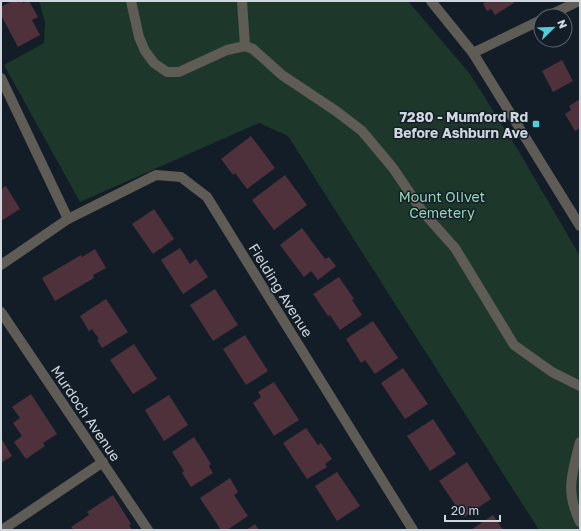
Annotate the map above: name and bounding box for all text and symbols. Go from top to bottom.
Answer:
north arrow [533,8,573,48]
text: N [555,18,570,30]
place label: 7280 - Mumford Rd Before Ashburn Ave [393,108,528,141]
marker: 7280 - Mumford Rd Before Ashburn Ave [531,119,541,129]
park label: Mount Olivet Cemetery [399,188,485,221]
street label: Fielding Avenue [245,240,317,340]
street label: Murdoch Avenue [48,362,124,464]
scale bar [445,497,500,523]
text: 20 m [451,503,479,518]

